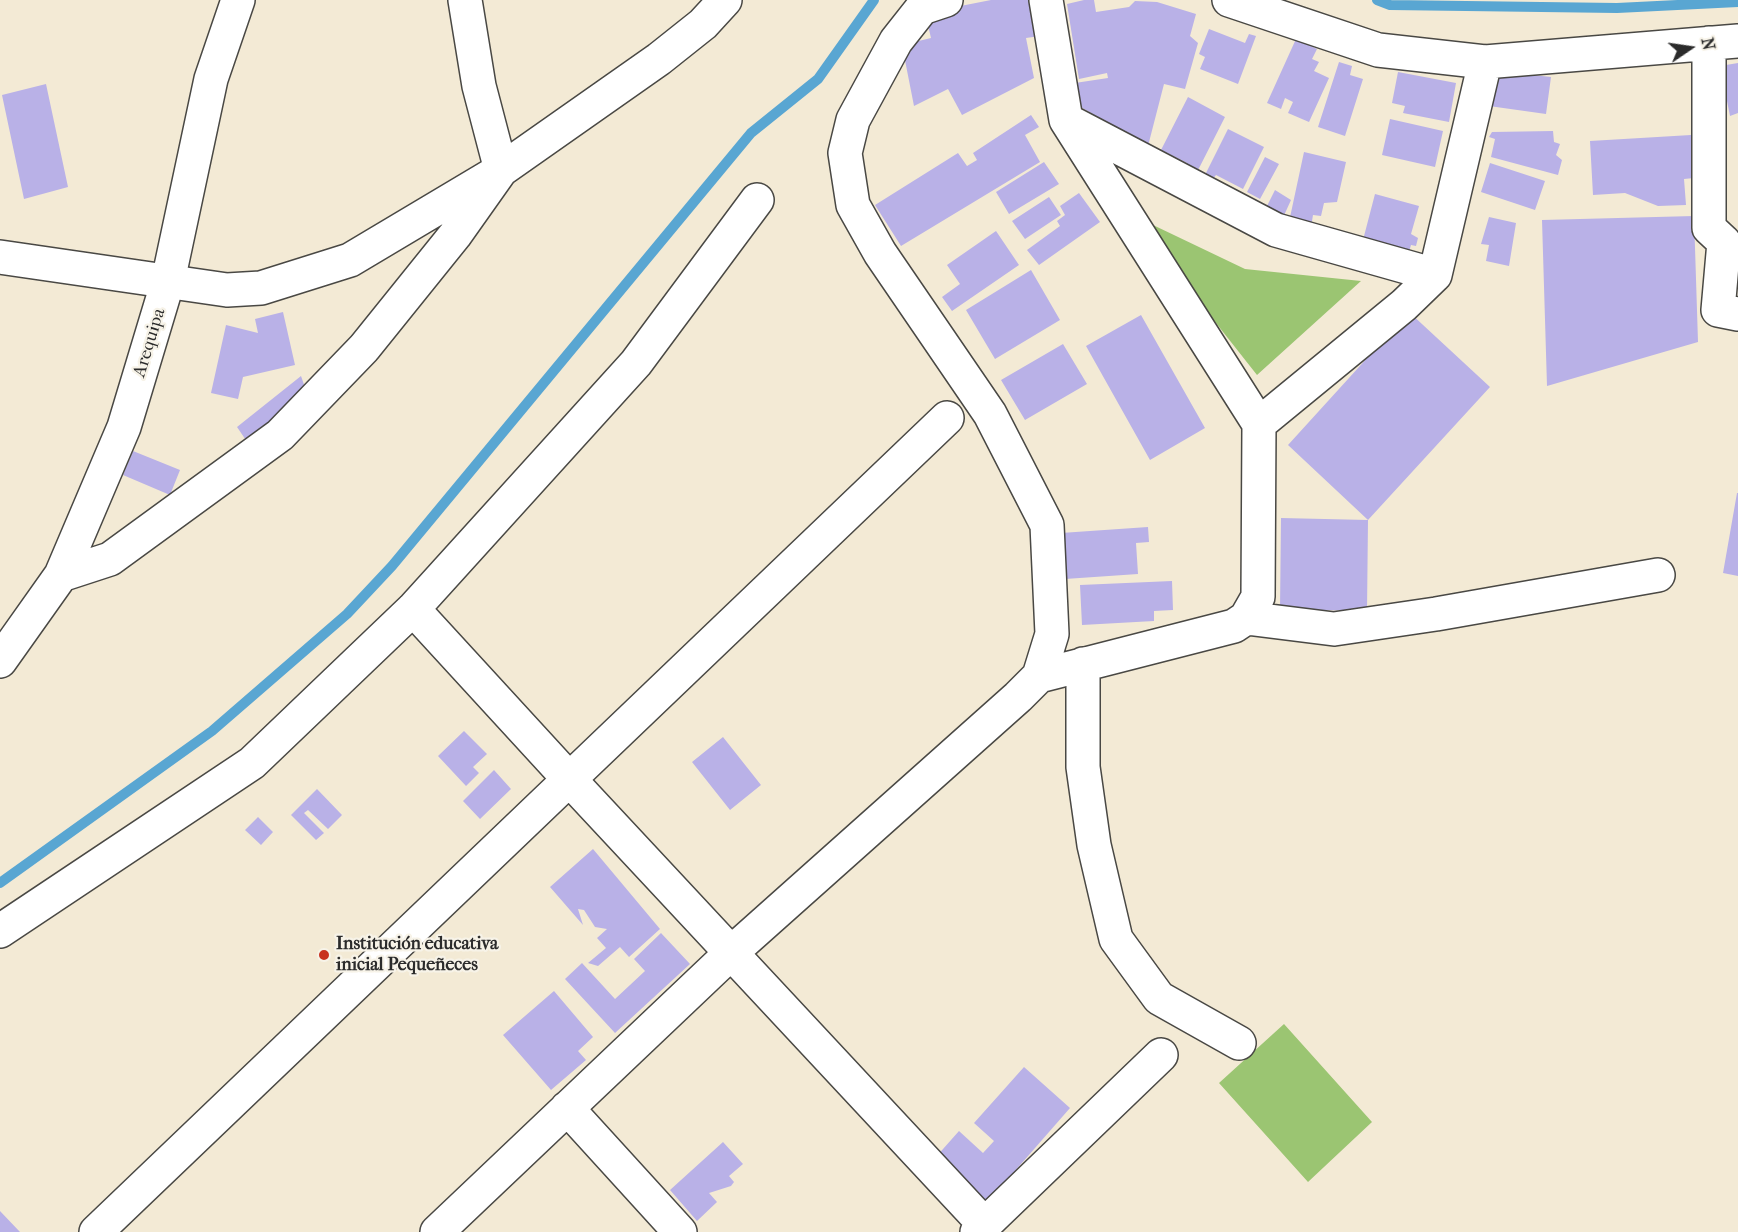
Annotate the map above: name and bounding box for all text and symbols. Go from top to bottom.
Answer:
north arrow [1660,18,1720,78]
text: N [1697,36,1719,52]
street label: Arequipa [129,306,171,380]
place label: Institución educativa inicial Pequeñeces [336,934,498,976]
marker: Institución educativa inicial Pequeñeces [317,948,331,962]

